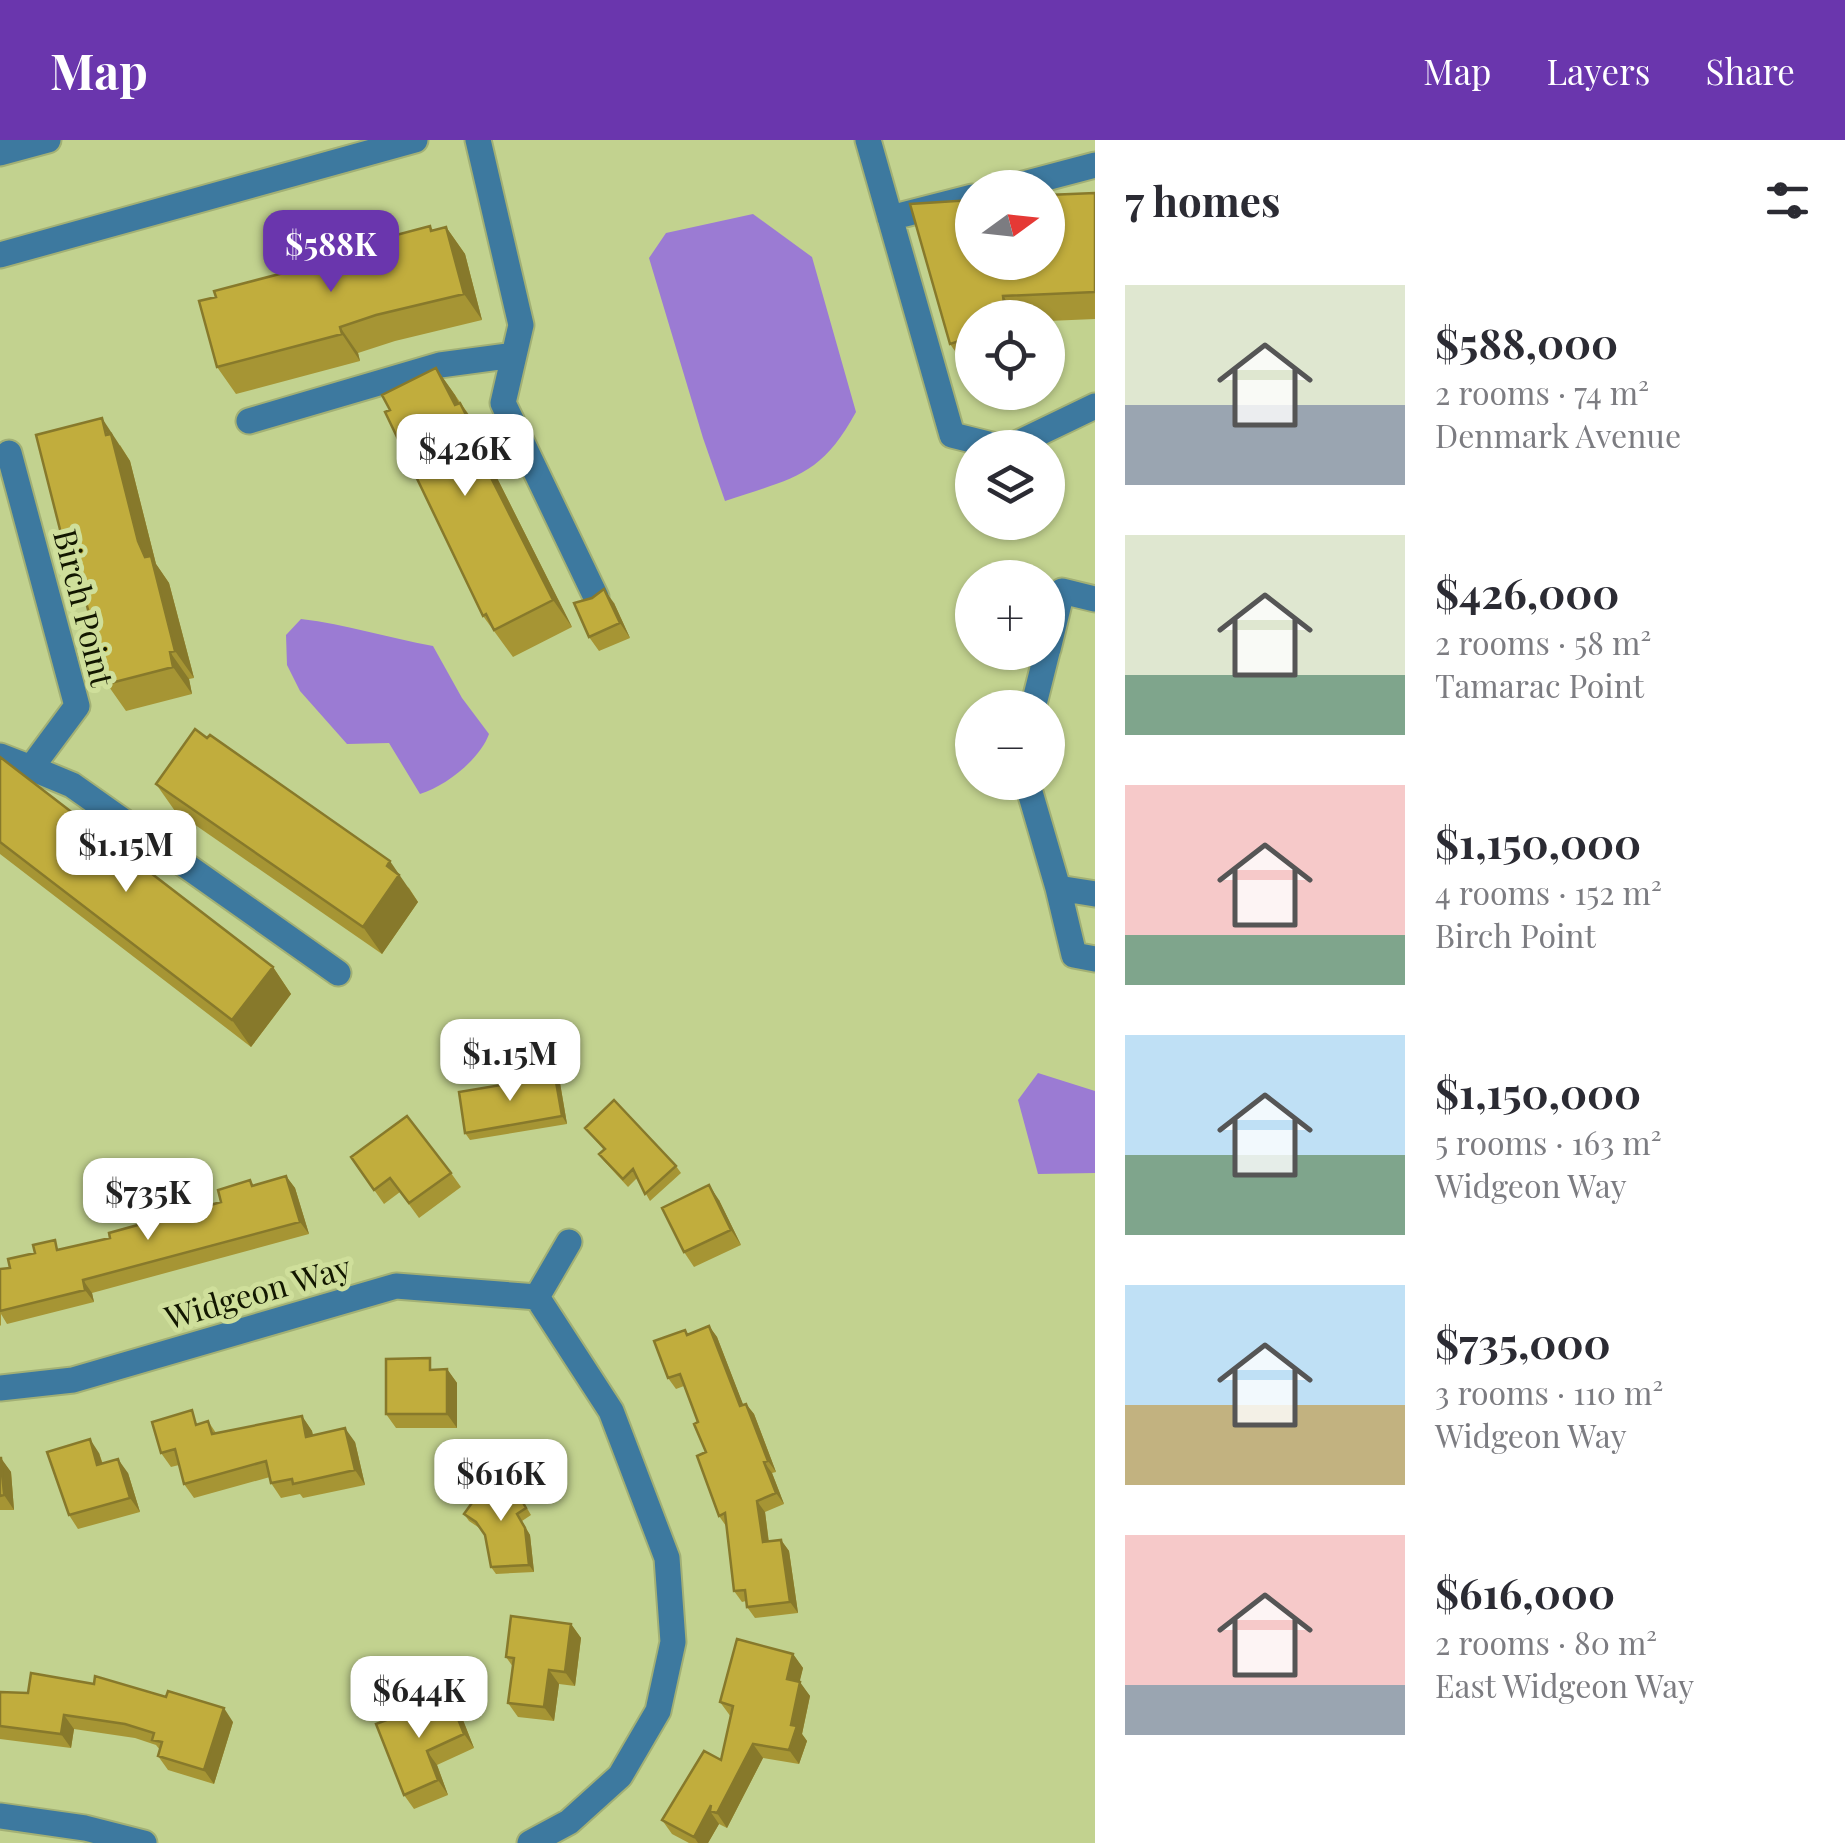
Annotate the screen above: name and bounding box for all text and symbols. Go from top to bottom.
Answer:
text: Map [50,38,148,102]
text: Map [1423,47,1491,94]
text: Layers [1546,47,1651,94]
text: Share [1706,47,1795,94]
north arrow [955,170,1065,280]
map controls [955,170,1065,800]
text: 7 homes [1125,172,1280,228]
icon: filters [1760,173,1815,228]
pin: $588K [261,210,401,295]
text: $588K [285,221,377,264]
button: locate [955,300,1065,410]
text: $588,000 [1435,314,1618,370]
icon: home [1205,325,1325,445]
text: 2 rooms · 74 m² [1435,370,1649,413]
text: Denmark Avenue [1435,413,1681,456]
pin: $426K [395,414,535,499]
text: $426K [419,425,511,468]
button: layers [955,430,1065,540]
street label: Birch Point [45,524,126,691]
button: + [955,560,1065,670]
text: $426,000 [1435,564,1619,620]
icon: home [1205,575,1325,695]
text: 2 rooms · 58 m² [1435,620,1651,663]
text: Tamarac Point [1435,663,1644,706]
button: − [955,690,1065,800]
pin: $1.15M [45,810,207,895]
text: $1,150,000 [1435,814,1641,870]
text: $1.15M [78,821,174,864]
icon: home [1205,825,1325,945]
text: 4 rooms · 152 m² [1435,870,1662,913]
text: Birch Point [1435,913,1596,956]
pin: $1.15M [429,1019,591,1104]
text: $1.15M [462,1030,558,1073]
text: $1,150,000 [1435,1064,1641,1120]
icon: home [1205,1075,1325,1195]
text: 5 rooms · 163 m² [1435,1120,1662,1163]
pin: $735K [78,1158,218,1243]
text: Widgeon Way [1435,1163,1627,1206]
text: $735K [105,1169,191,1212]
street label: Widgeon Way [158,1244,355,1338]
text: $735,000 [1435,1314,1611,1370]
icon: home [1205,1325,1325,1445]
text: 3 rooms · 110 m² [1435,1370,1663,1413]
text: Widgeon Way [1435,1413,1627,1456]
pin: $616K [431,1439,571,1524]
text: $616K [456,1450,546,1493]
text: $616,000 [1435,1564,1615,1620]
icon: home [1205,1575,1325,1695]
text: 2 rooms · 80 m² [1435,1620,1657,1663]
pin: $644K [349,1656,489,1741]
text: East Widgeon Way [1435,1663,1694,1706]
text: $644K [373,1667,465,1710]

